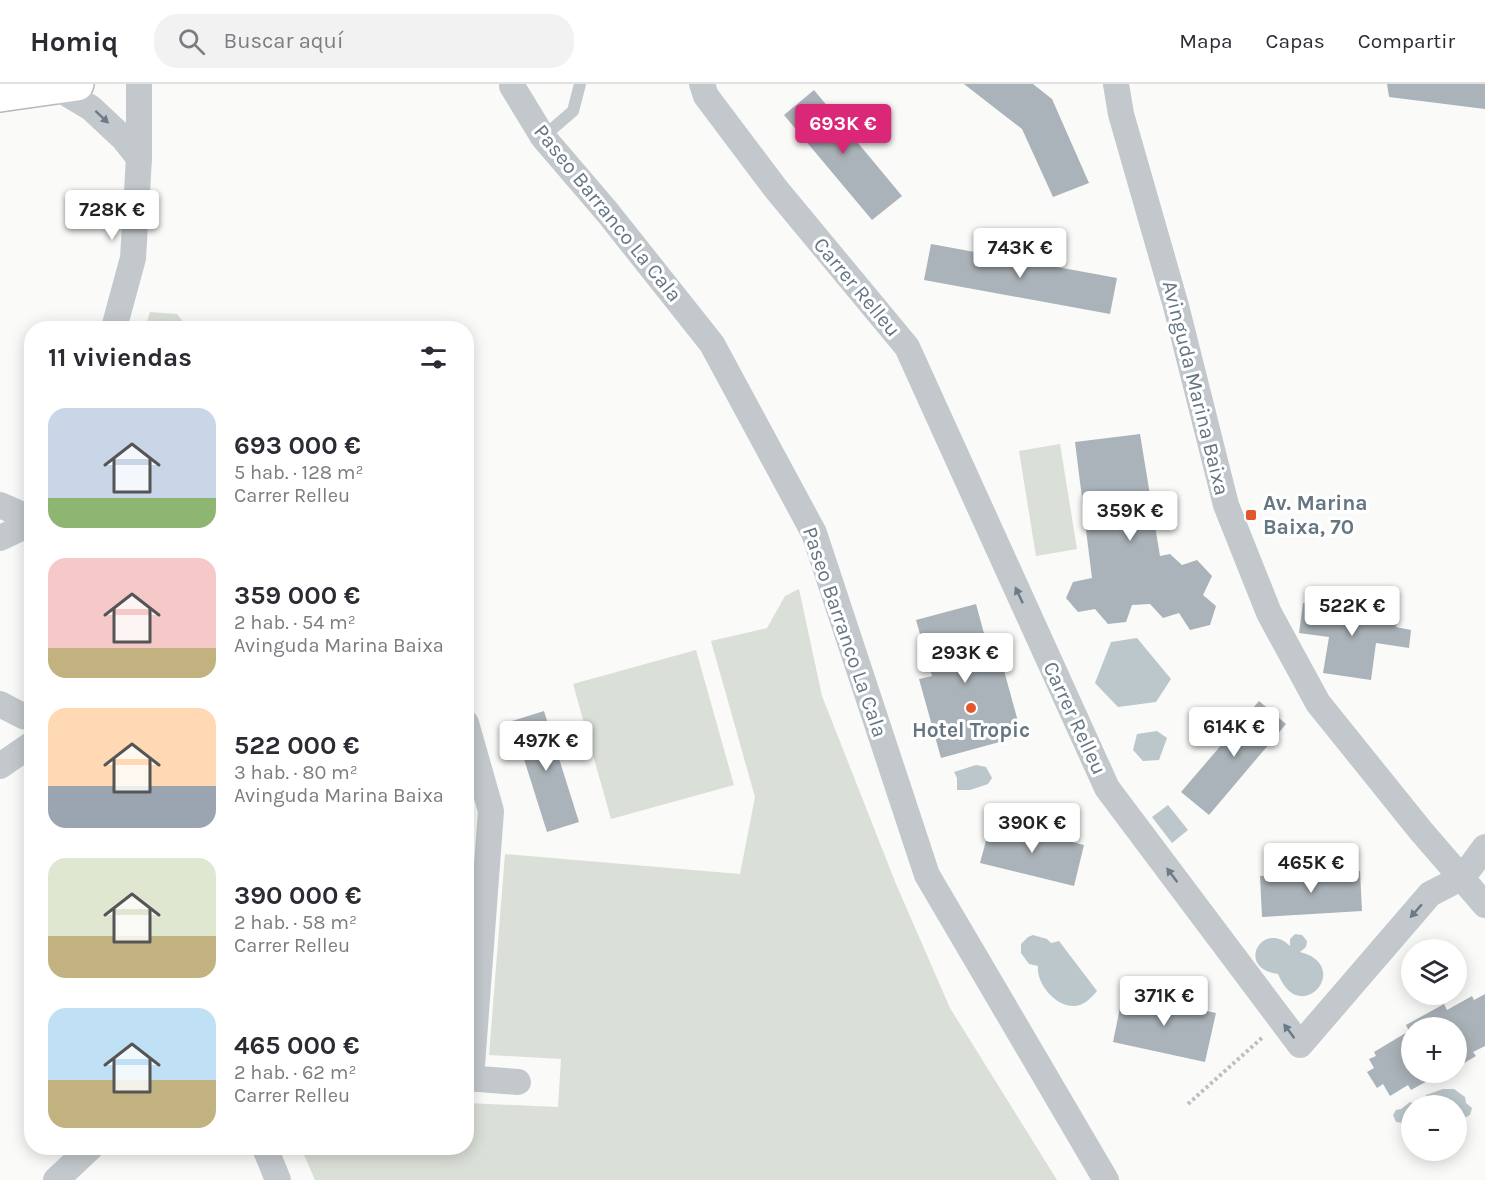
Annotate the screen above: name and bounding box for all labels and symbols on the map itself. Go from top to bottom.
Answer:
pin: 693K € [794,104,892,155]
one-way arrow [94,110,108,124]
street label: Paseo Barranco La Cala [529,120,687,306]
pin: 728K € [63,190,161,241]
pin: 743K € [971,228,1069,279]
street label: Carrer Relleu [809,233,905,341]
street label: Avinguda Marina Baixa [1158,278,1234,498]
pin: 359K € [1081,491,1179,542]
place label: Av. Marina Baixa, 70 [1263,491,1368,539]
marker: Av. Marina Baixa, 70 [1244,508,1258,522]
street label: Paseo Barranco La Cala [798,524,892,740]
one-way arrow [1014,586,1023,604]
pin: 522K € [1303,586,1401,637]
pin: 293K € [916,633,1014,684]
street label: Carrer Relleu [1038,658,1112,778]
marker: Hotel Tropic [964,701,978,715]
pin: 614K € [1185,707,1283,758]
place label: Hotel Tropic [912,718,1030,742]
pin: 497K € [497,721,595,772]
pin: 390K € [983,803,1081,854]
pin: 465K € [1262,843,1360,894]
one-way arrow [1166,867,1179,883]
one-way arrow [1410,903,1423,918]
pin: 371K € [1115,976,1213,1027]
one-way arrow [1283,1023,1296,1039]

